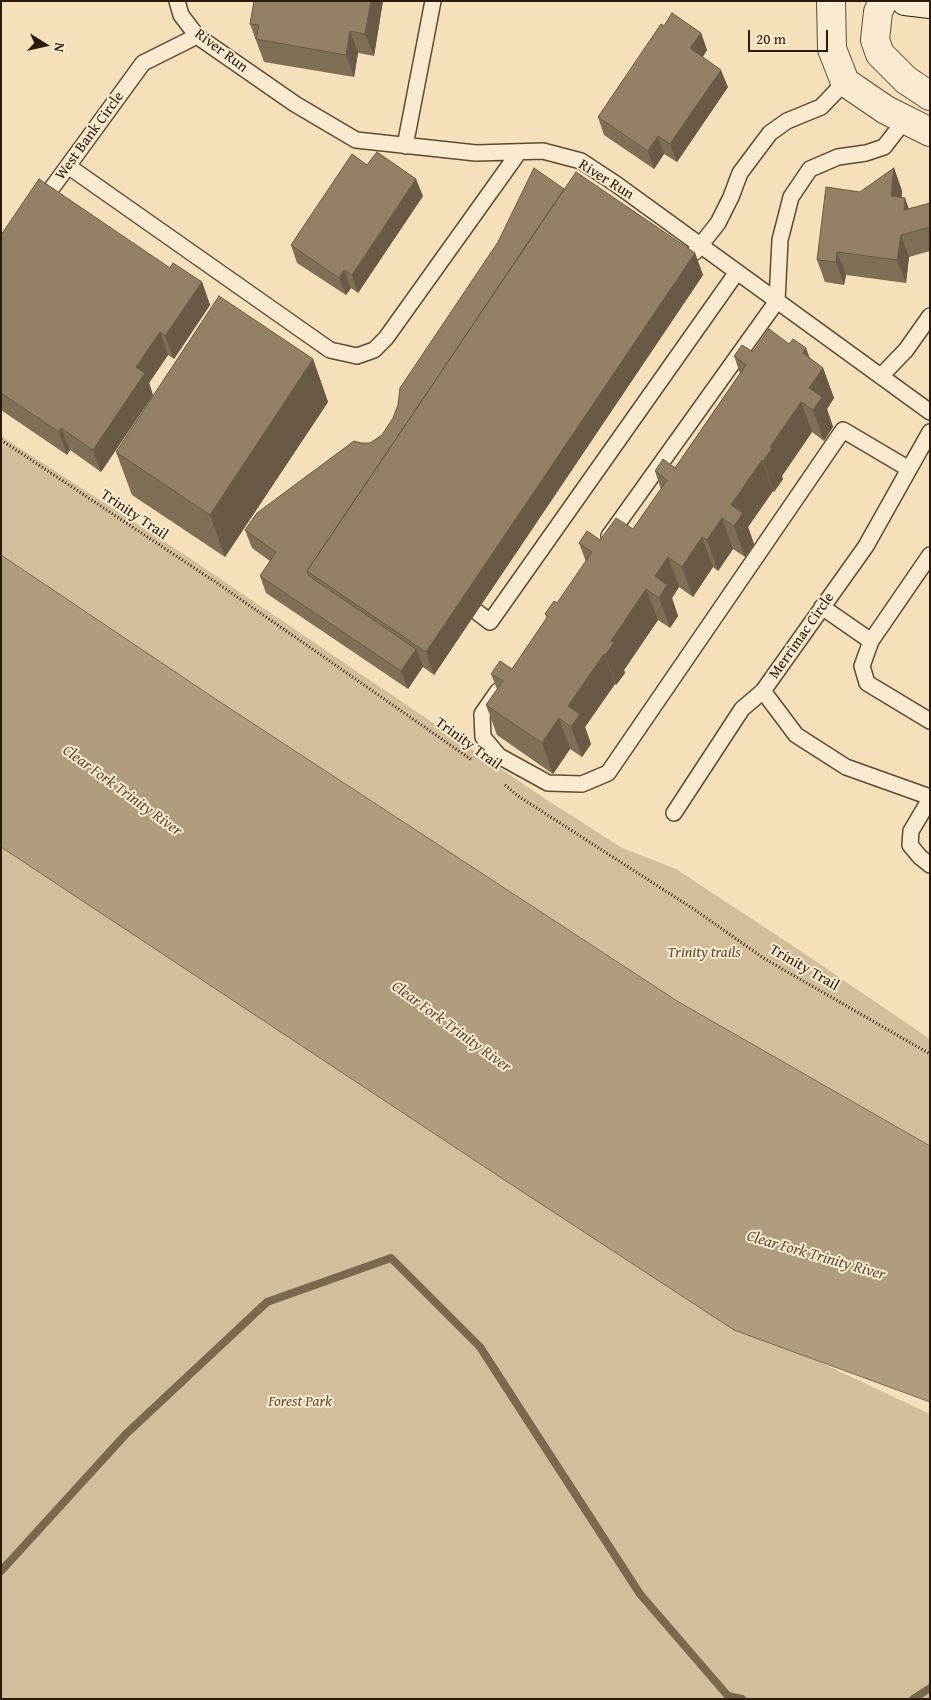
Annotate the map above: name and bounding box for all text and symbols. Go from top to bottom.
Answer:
north arrow [20,20,70,70]
scale bar [751,20,831,52]
street label: River Run [191,25,251,77]
text: 20 m [756,28,786,49]
text: N [49,41,70,54]
street label: West Bank Circle [52,88,128,184]
street label: River Run [575,156,637,204]
street label: Trinity Trail [97,486,171,544]
street label: Merrimac Circle [766,589,838,683]
street label: Trinity Trail [431,714,505,774]
water label: Clear Fork Trinity River [58,741,186,841]
street label: Trinity Trail [766,941,842,995]
park label: Trinity trails [667,944,741,962]
water label: Clear Fork Trinity River [387,977,515,1077]
water label: Clear Fork Trinity River [744,1227,888,1285]
park label: Forest Park [268,1393,332,1411]

